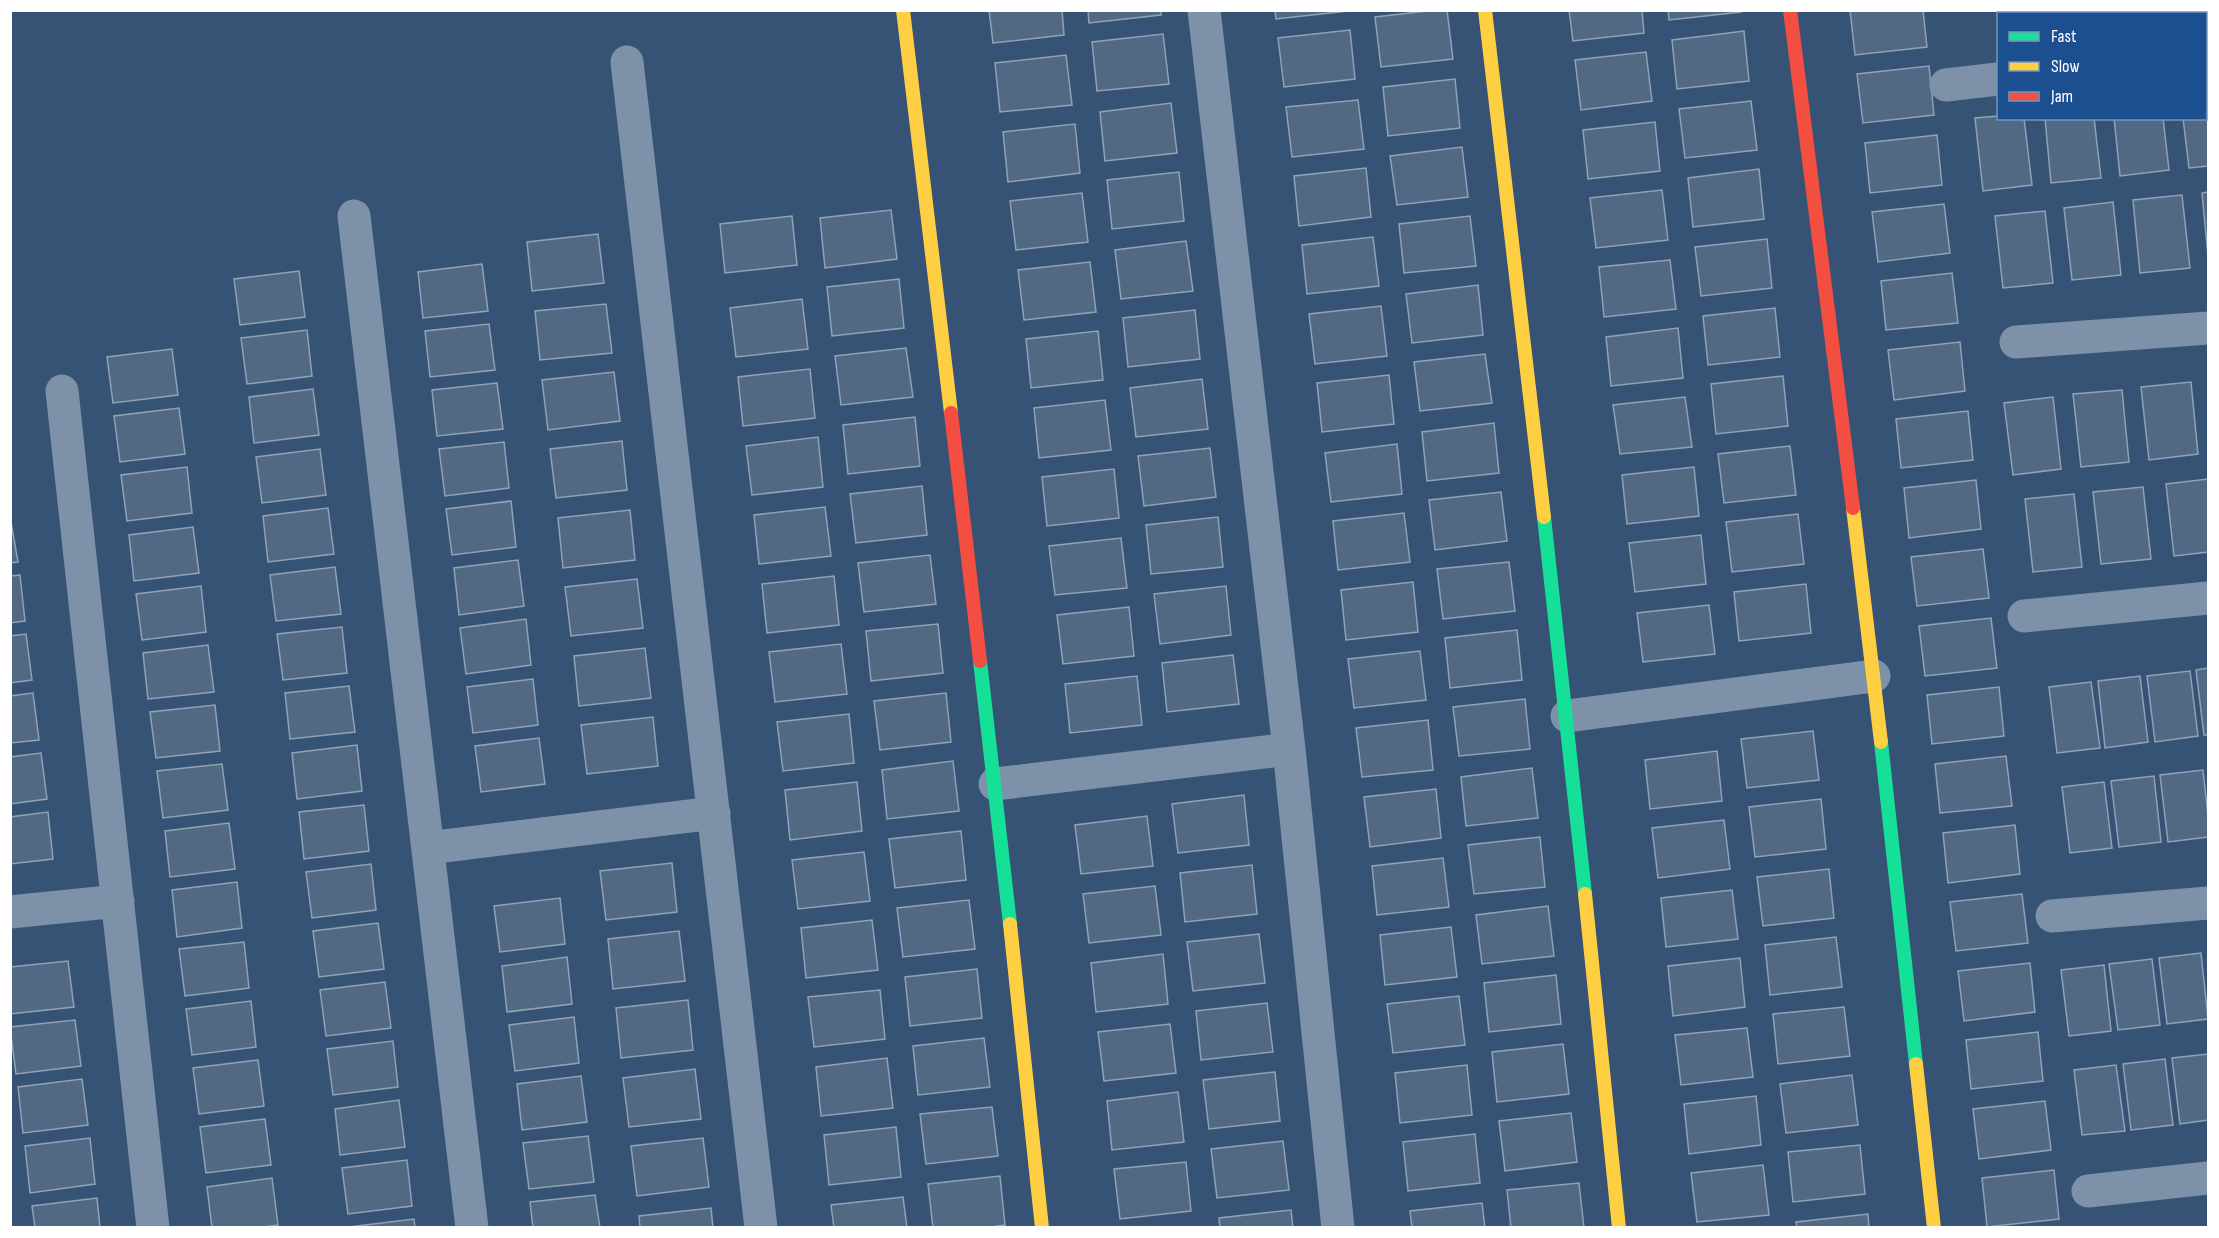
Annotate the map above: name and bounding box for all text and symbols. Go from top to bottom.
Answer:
legend [1997,12,2207,120]
text: Fast [2051,26,2077,47]
text: Slow [2051,56,2080,77]
text: Jam [2050,86,2073,107]

